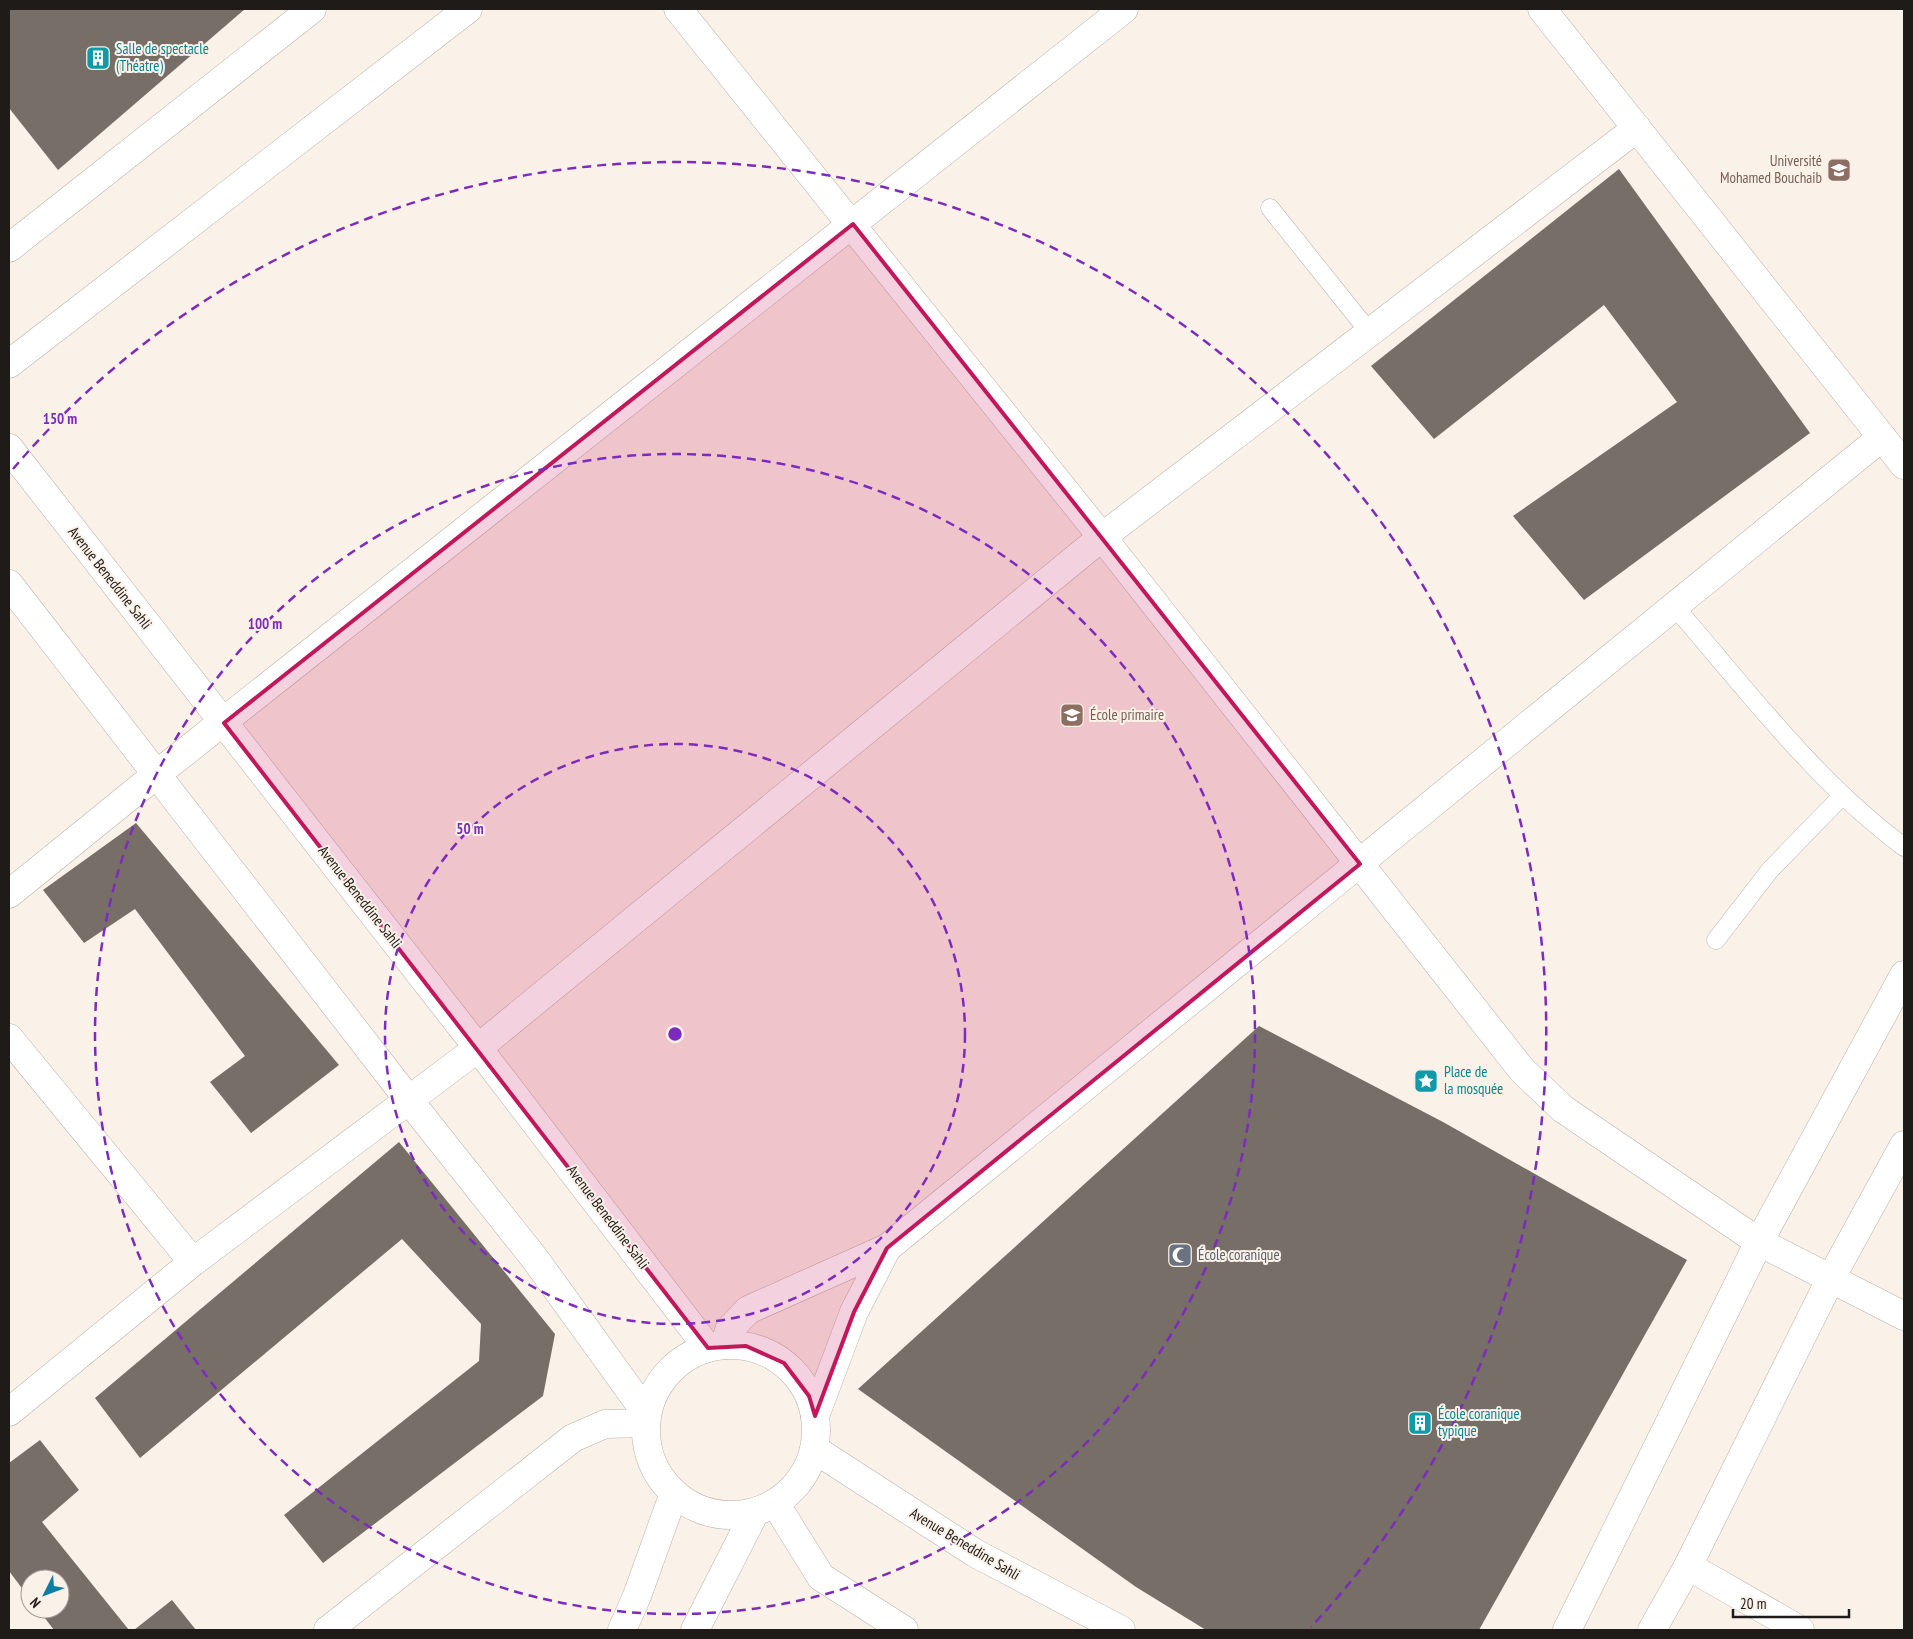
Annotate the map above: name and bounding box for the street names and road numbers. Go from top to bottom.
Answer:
street label: Avenue Beneddine Sahli [64,523,156,633]
street label: Avenue Beneddine Sahli [314,842,406,952]
street label: Avenue Beneddine Sahli [563,1161,654,1272]
street label: Avenue Beneddine Sahli [907,1503,1024,1584]

